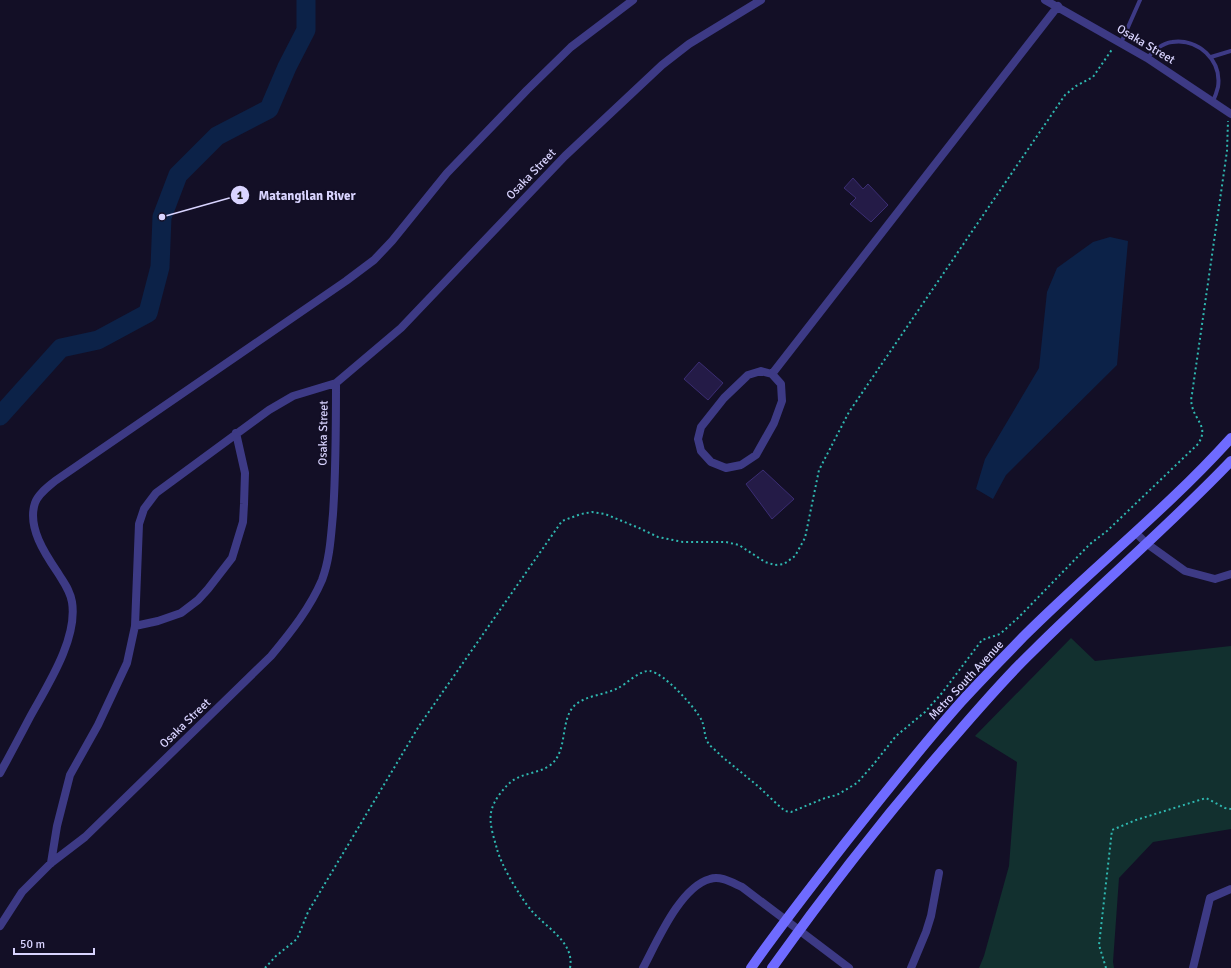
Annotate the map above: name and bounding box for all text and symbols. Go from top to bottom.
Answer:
street label: Osaka Street [1114,21,1178,68]
street label: Osaka Street [503,146,559,203]
callout: Matangilan River [230,183,364,208]
text: 1 [237,188,244,203]
text: Matangilan River [258,188,356,204]
street label: Osaka Street [315,400,332,466]
street label: Metro South Avenue [926,637,1007,723]
street label: Osaka Street [157,695,214,751]
scale bar [14,930,94,956]
text: 50 m [20,937,45,952]

